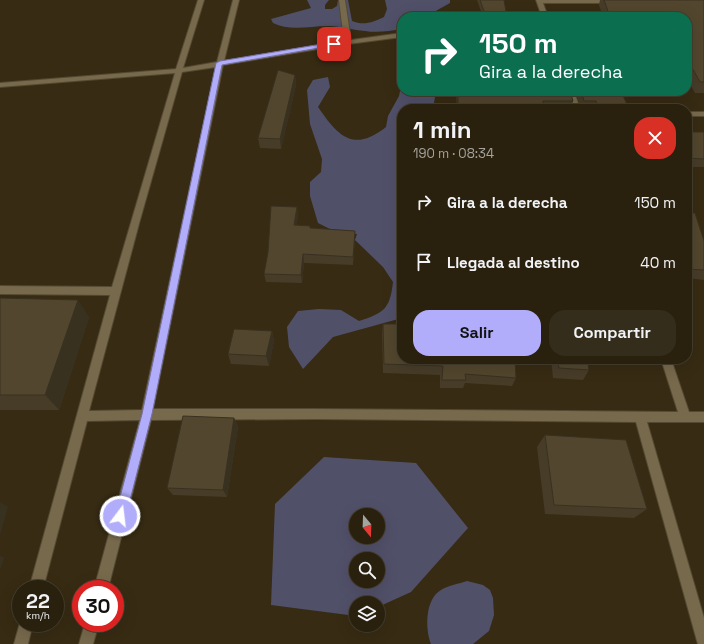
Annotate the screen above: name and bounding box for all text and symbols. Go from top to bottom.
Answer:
text: 150 m [479,25,558,61]
pin [317,27,351,61]
icon: right [413,28,465,80]
icon: arrive [323,33,345,55]
text: Gira a la derecha [479,60,623,83]
text: 1 min [413,114,472,145]
button: close [634,117,676,159]
text: 190 m · 08:34 [413,145,494,162]
icon: right [413,191,435,213]
text: Gira a la derecha [447,193,567,212]
text: 150 m [634,193,676,212]
icon: arrive [413,251,435,273]
text: Llegada al destino [447,253,580,272]
text: 40 m [640,253,676,272]
button: Salir [413,310,541,356]
button: Compartir [549,310,676,356]
position arrow [99,495,141,537]
north arrow [349,508,385,544]
map controls [349,508,385,632]
button: search [349,552,385,588]
speed limit sign: 30 [72,580,124,632]
text: 22 [26,588,50,614]
button: layers [349,596,385,632]
text: km/h [26,609,50,622]

